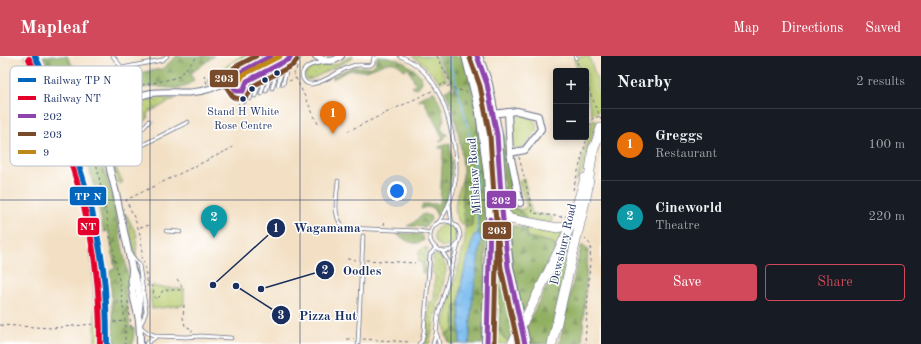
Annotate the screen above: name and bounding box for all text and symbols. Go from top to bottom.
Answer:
text: Mapleaf [20,19,88,38]
text: Map [733,21,759,35]
text: Directions [781,21,843,35]
text: Saved [865,21,901,35]
legend [10,66,142,166]
unlabelled marker [272,68,282,78]
map controls [553,68,589,140]
button: + [553,68,589,104]
line badge: 203 [209,69,239,88]
text: 203 [214,74,234,85]
text: Nearby [617,74,672,91]
unlabelled marker [260,75,270,85]
text: 2 results [856,75,905,88]
text: Railway TP N [43,76,112,87]
unlabelled marker [247,84,257,94]
text: Railway NT [43,94,101,105]
marker: Stand H White Rose Centre [238,94,248,104]
pin: 1 [320,101,346,134]
button: − [553,104,589,140]
place label: Stand H White Rose Centre [207,107,279,132]
text: 202 [43,112,62,123]
text: Greggs [655,129,702,144]
text: 203 [43,130,62,141]
street label: Millshaw Road [466,137,484,215]
text: 1 [626,138,634,151]
text: 100 m [868,138,905,151]
text: Restaurant [655,147,717,160]
text: 9 [43,148,49,159]
your location [387,181,407,201]
line badge: TP N [69,186,107,206]
line badge: 202 [486,190,517,209]
text: TP N [74,192,102,203]
text: 202 [491,196,511,207]
text: Cineworld [655,201,722,216]
street label: Dewsbury Road [549,202,579,286]
pin: 2 [201,205,227,238]
text: 2 [626,210,634,223]
text: 220 m [868,210,905,223]
callout: Wagamama [266,215,369,240]
line badge: NT [77,217,100,236]
text: Theatre [655,219,700,232]
line badge: 203 [482,221,512,240]
text: NT [80,222,96,233]
text: Wagamama [293,222,361,235]
text: 1 [273,223,279,235]
text: 203 [487,226,507,237]
callout: Oodles [315,258,389,283]
button: Save [617,264,757,301]
button: Share [765,264,905,301]
text: 2 [322,265,329,277]
text: Oodles [343,265,382,278]
callout: Pizza Hut [271,303,365,328]
text: 3 [278,310,285,322]
text: Pizza Hut [299,310,357,323]

